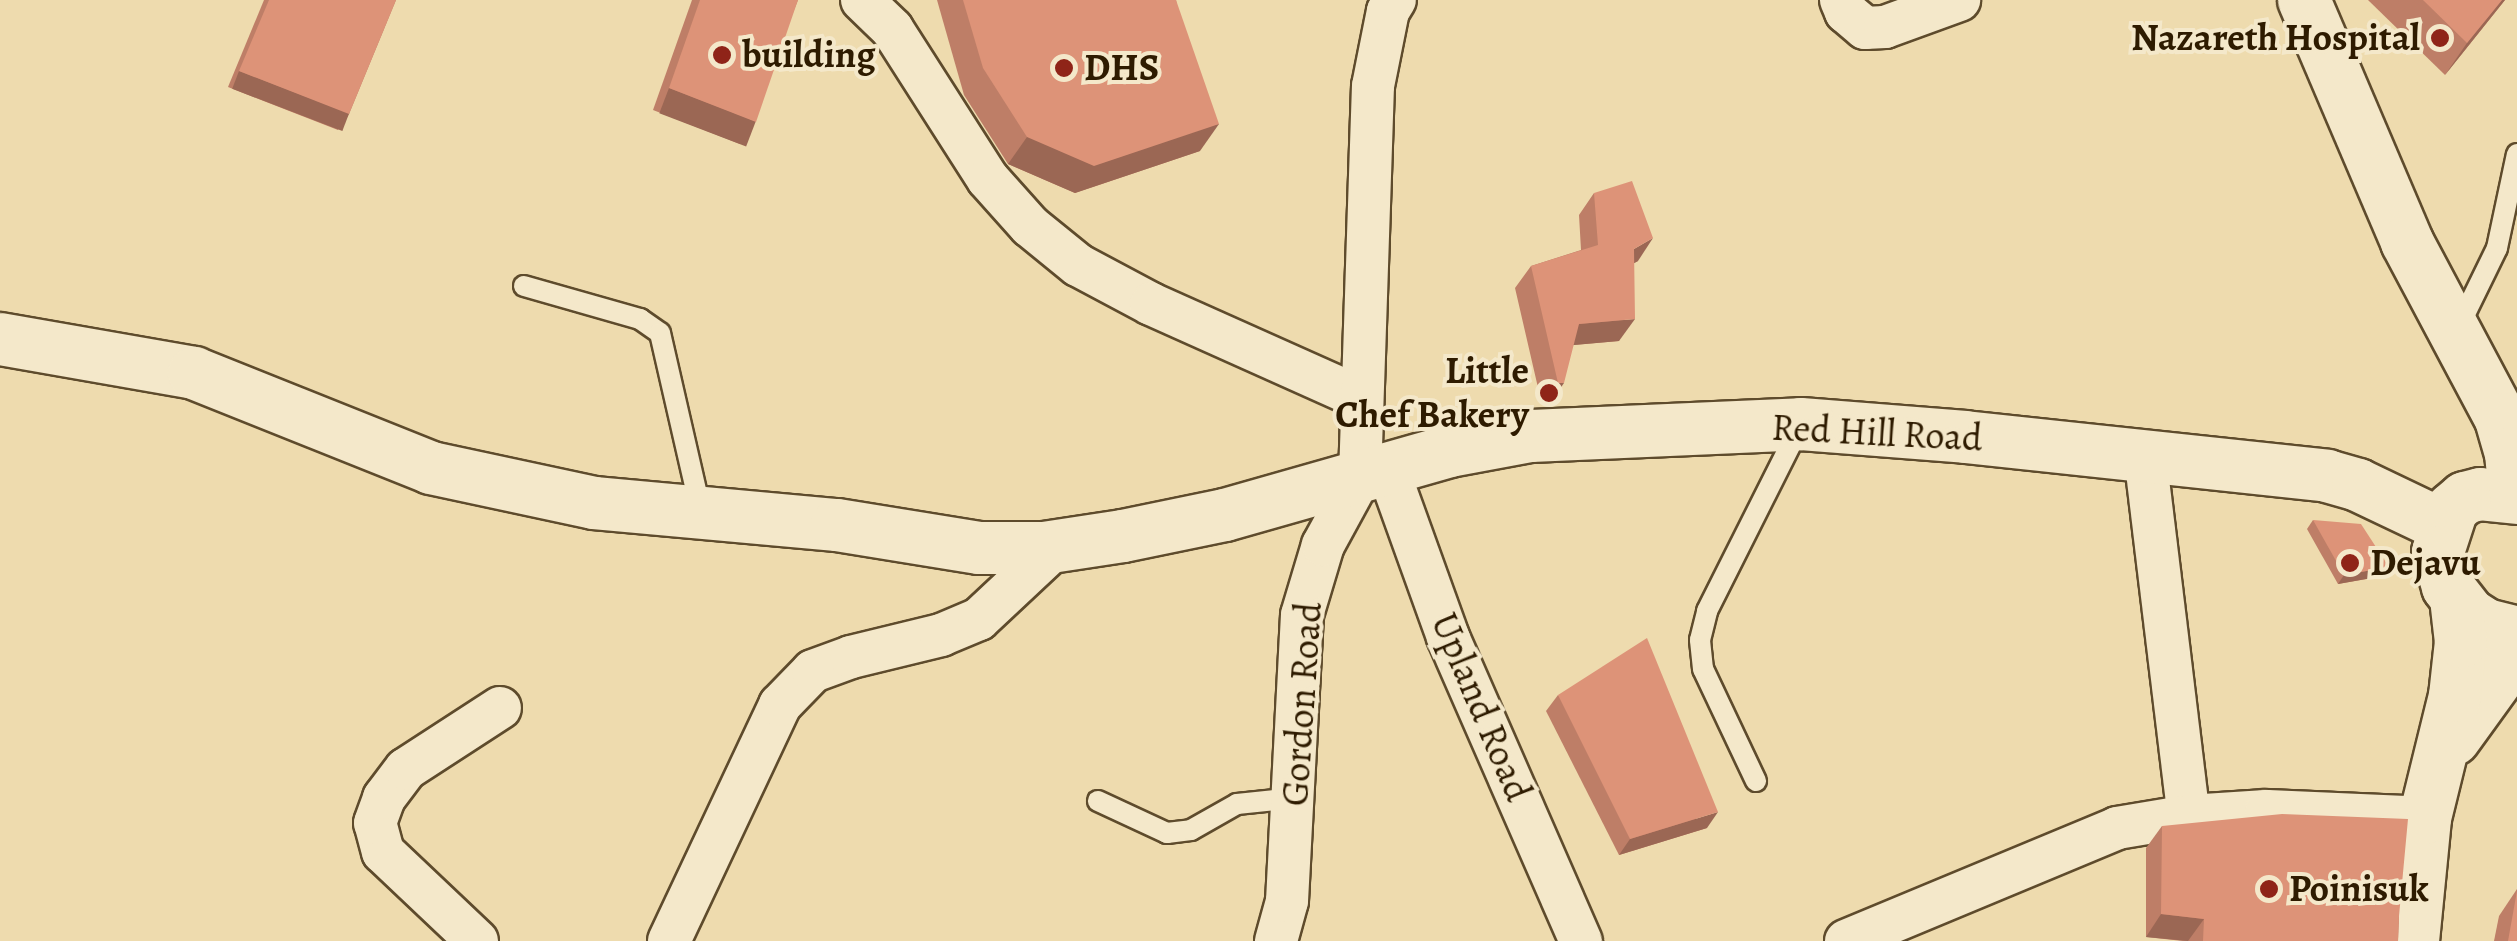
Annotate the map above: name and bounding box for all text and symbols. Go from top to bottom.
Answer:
place label: Nazareth Hospital [2131,15,2420,61]
marker: Nazareth Hospital [2429,27,2451,49]
place label: building [742,32,876,78]
marker: building [711,44,733,66]
place label: DHS [1084,45,1159,91]
marker: DHS [1053,57,1075,79]
place label: Little Chef Bakery [1335,348,1529,438]
marker: Little Chef Bakery [1538,382,1560,404]
street label: Red Hill Road [1770,405,1984,461]
place label: Dejavu [2370,540,2480,586]
marker: Dejavu [2339,552,2361,574]
street label: Gordon Road [1272,600,1332,808]
street label: Upland Road [1421,606,1541,808]
place label: Poinisuk [2289,866,2429,912]
marker: Poinisuk [2258,878,2280,900]

